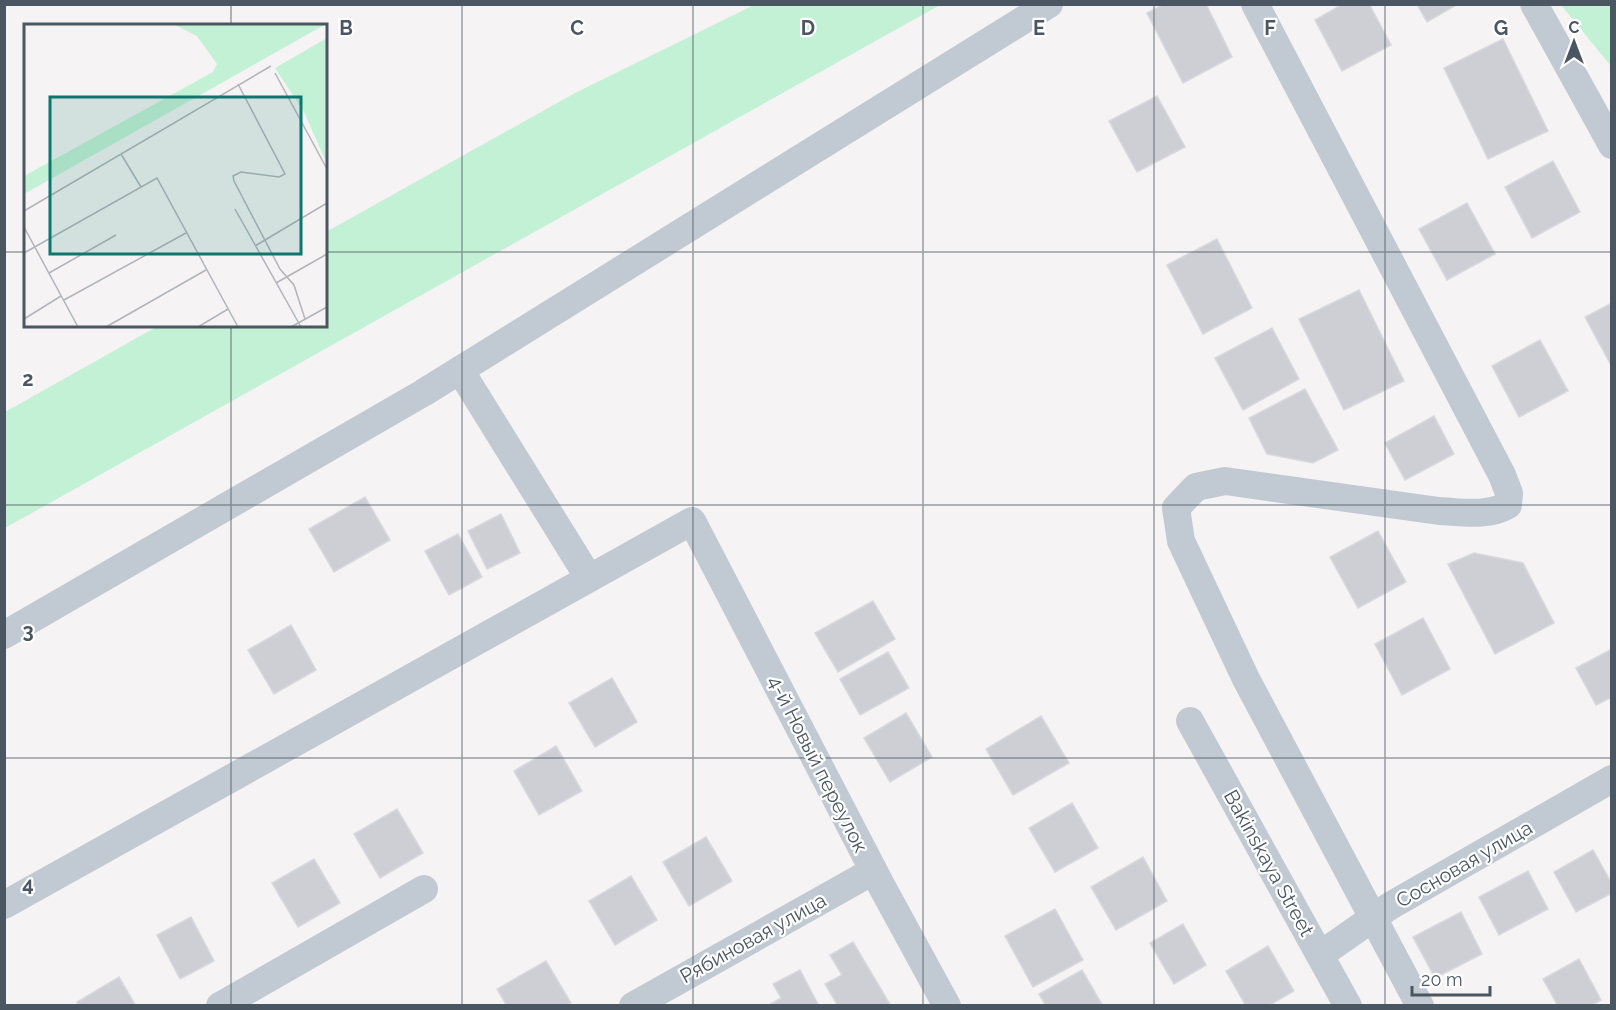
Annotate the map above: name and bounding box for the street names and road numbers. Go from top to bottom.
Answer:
street label: 4-й Новый переулок [763,671,873,857]
street label: Bakinskaya Street [1219,786,1319,941]
street label: Сосновая улица [1392,815,1536,913]
street label: Рябиновая улица [676,888,830,988]

